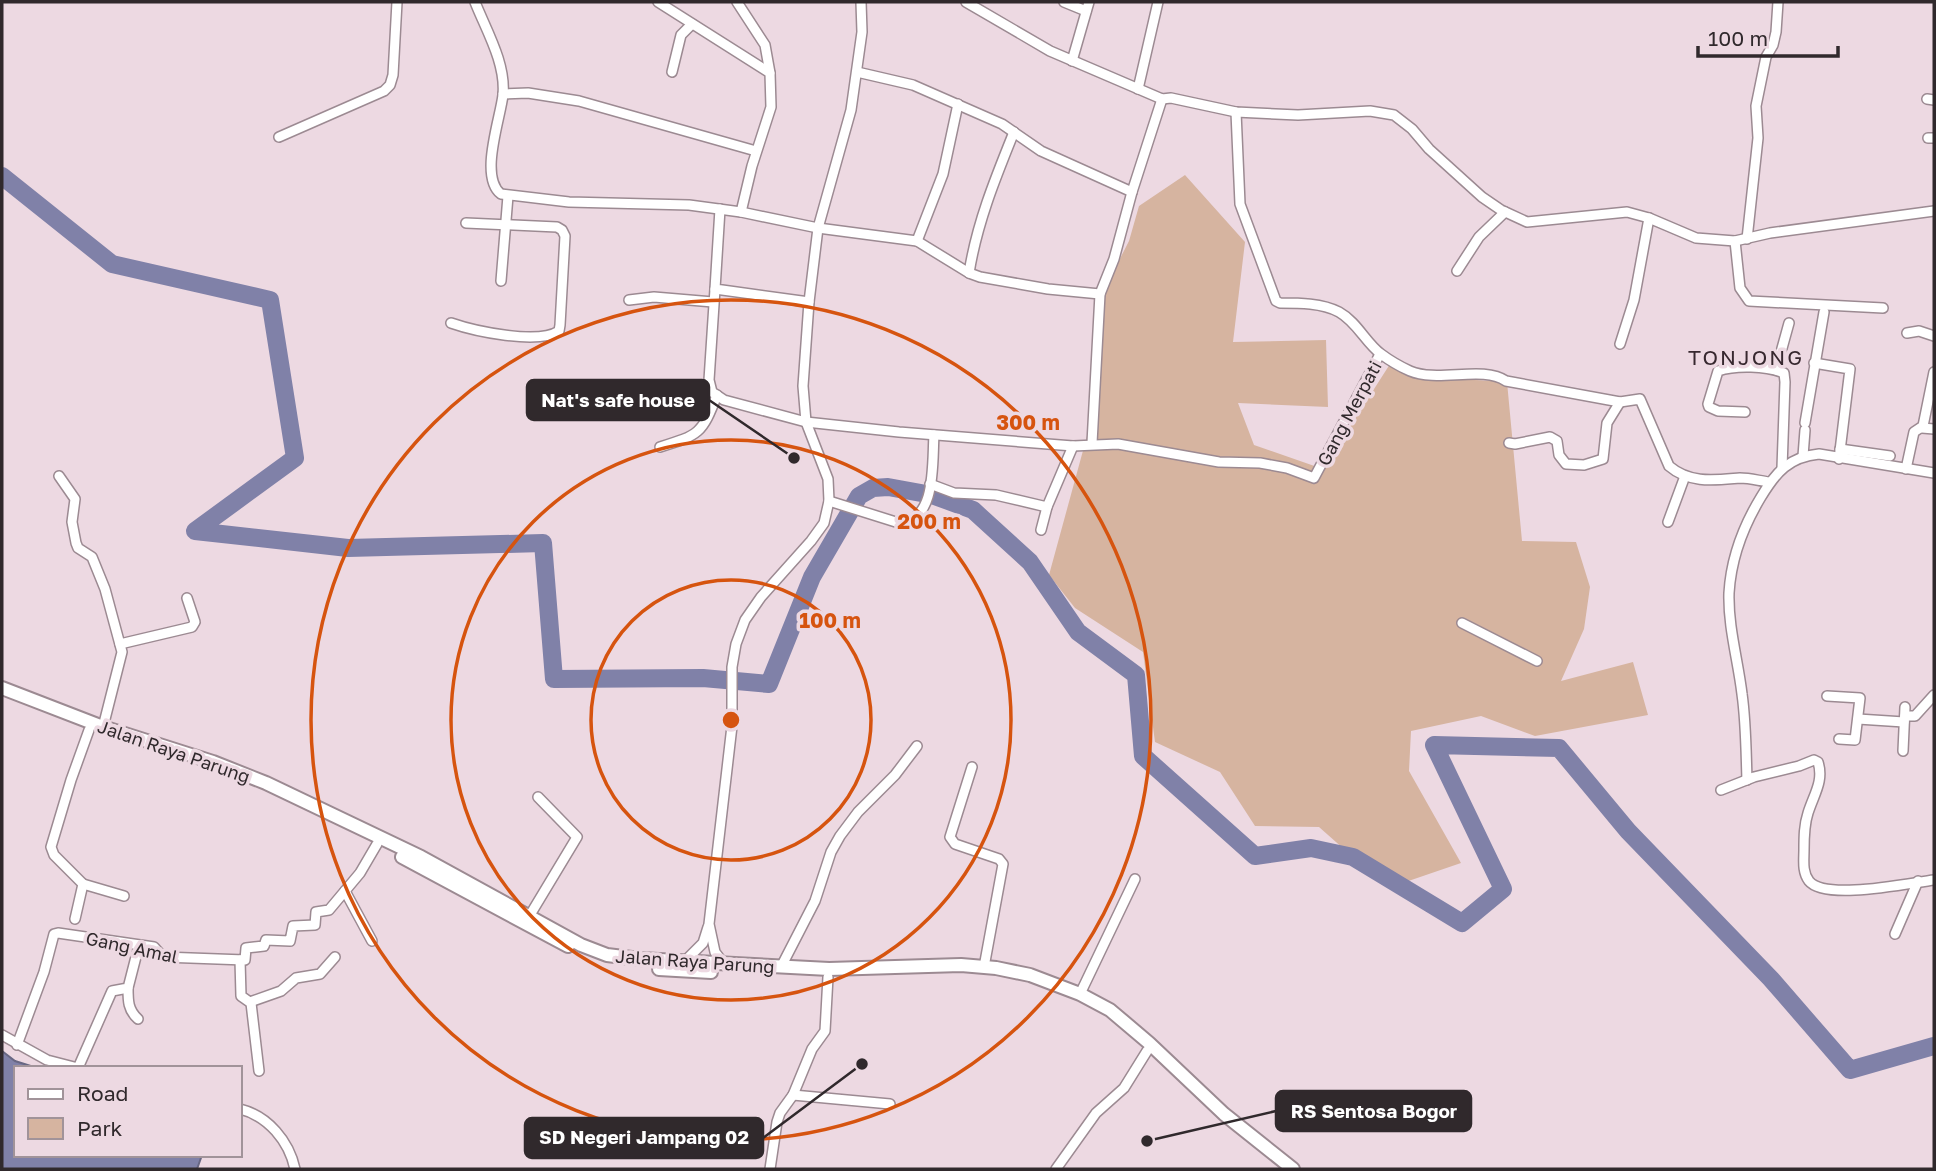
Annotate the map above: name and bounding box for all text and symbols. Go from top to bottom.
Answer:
scale bar [1698,14,1838,58]
text: 100 m [1708,25,1768,51]
district label: TONJONG [1688,344,1804,370]
street label: Gang Merpati [1312,357,1386,469]
callout: Nat's safe house [527,380,709,420]
text: Nat's safe house [541,388,695,411]
text: 300 m [996,409,1060,435]
text: 200 m [897,508,961,534]
text: 100 m [799,607,861,633]
centre of rings [719,708,743,732]
street label: Jalan Raya Parung [95,715,253,787]
street label: Gang Amal [84,927,180,968]
street label: Jalan Raya Parung [615,944,775,978]
legend [14,1066,242,1157]
text: Road [77,1080,128,1106]
callout: RS Sentosa Bogor [1276,1091,1471,1131]
text: RS Sentosa Bogor [1291,1099,1458,1122]
text: Park [77,1115,123,1141]
callout: SD Negeri Jampang 02 [525,1118,763,1158]
text: SD Negeri Jampang 02 [539,1125,749,1148]

